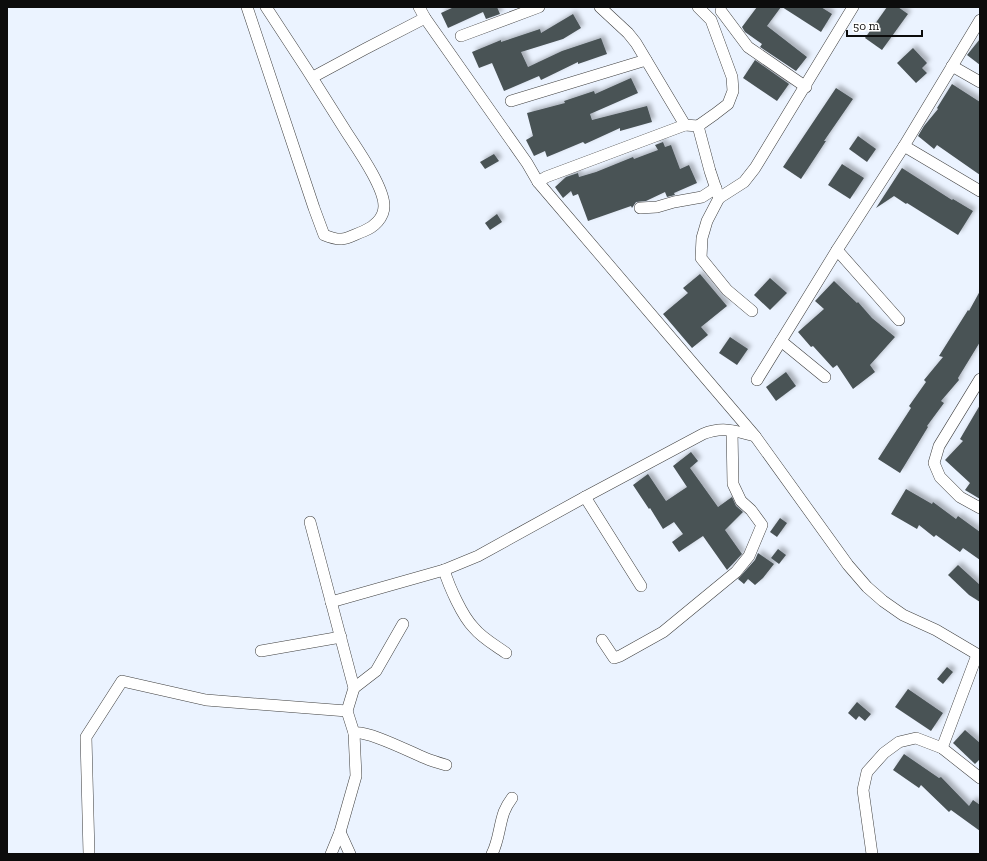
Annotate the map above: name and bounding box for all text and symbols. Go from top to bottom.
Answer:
scale bar [847,12,922,38]
text: 50 m [853,19,880,33]

